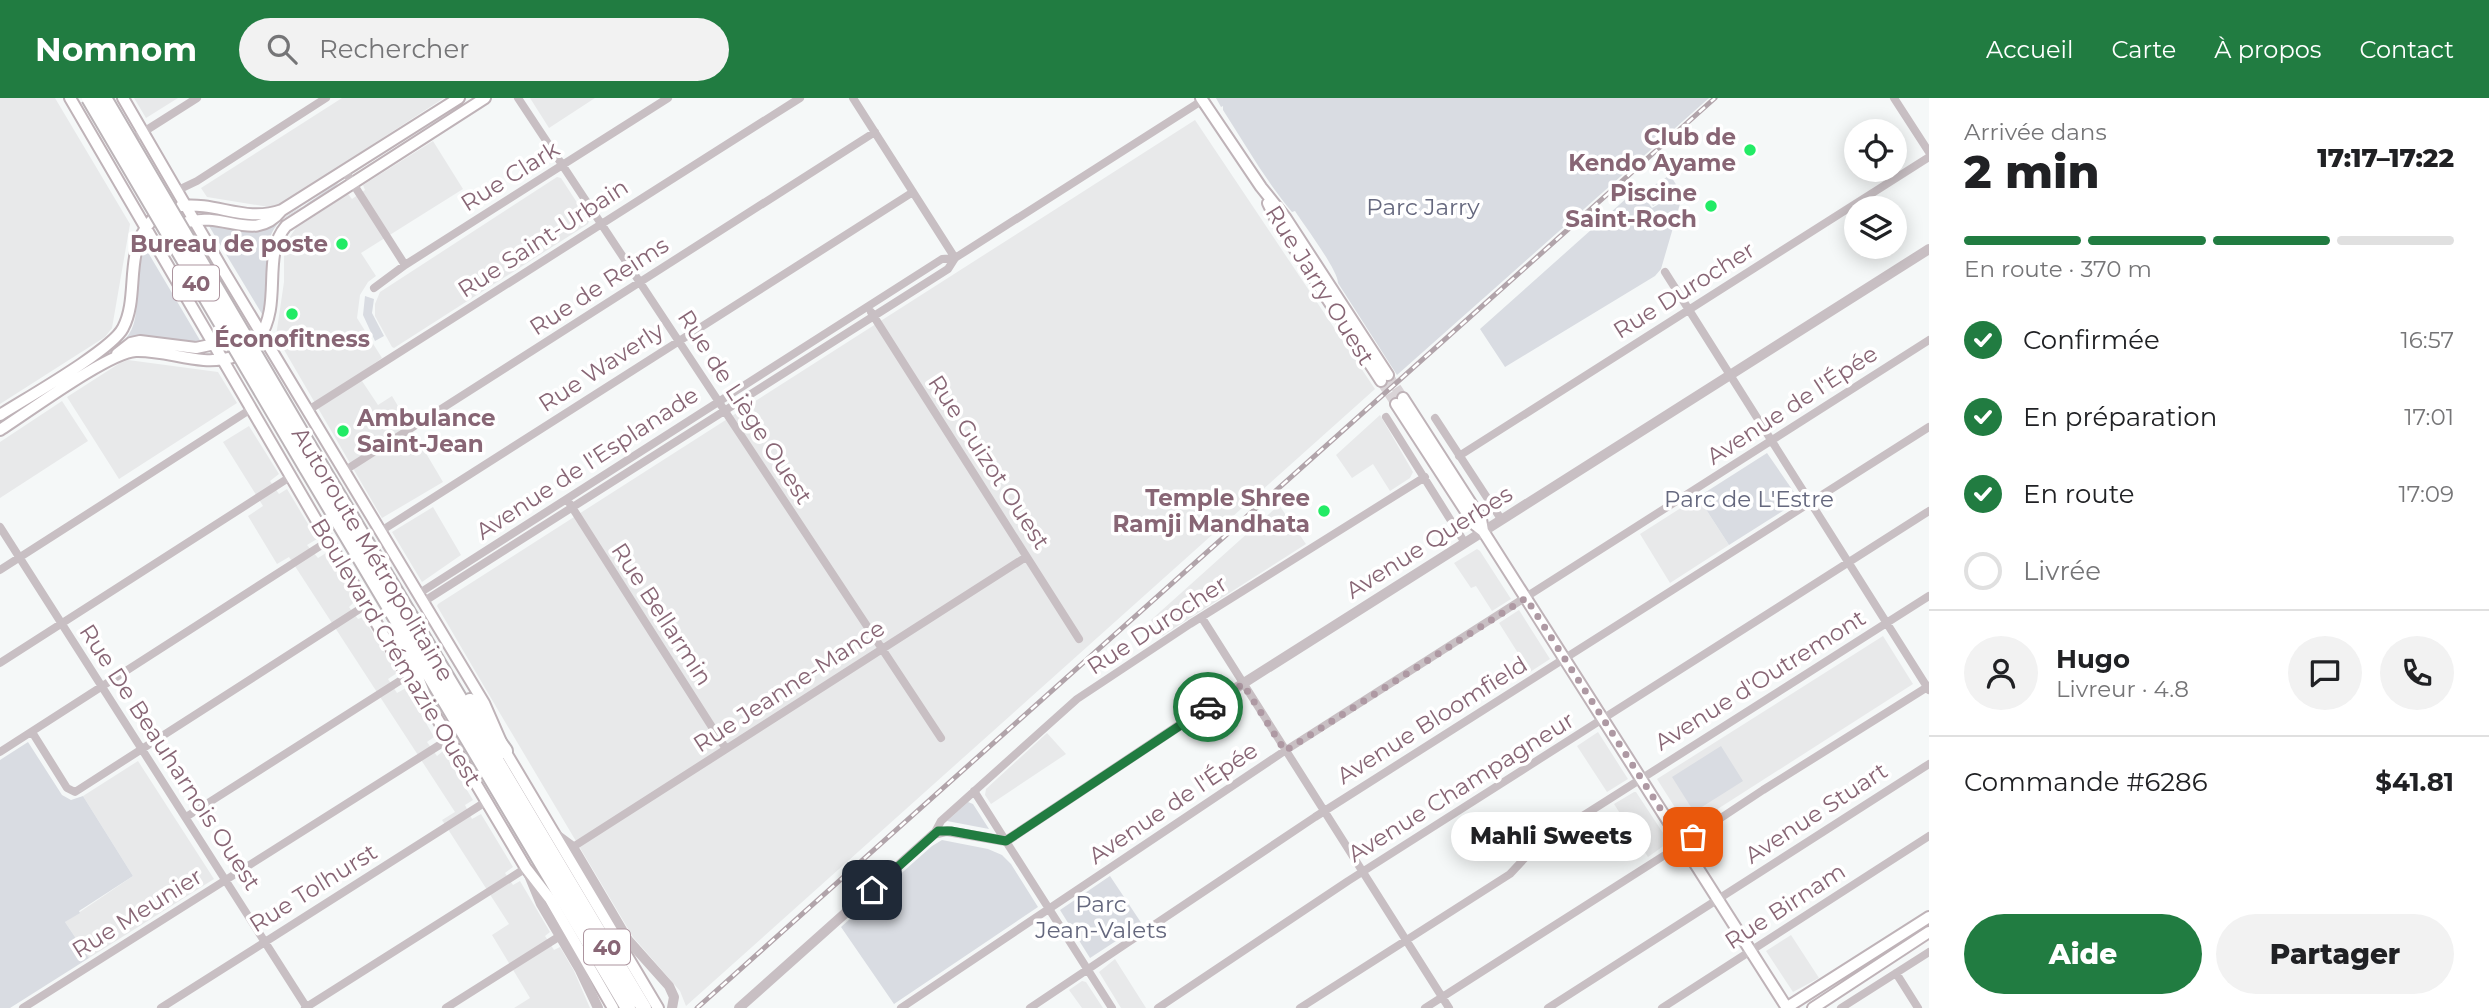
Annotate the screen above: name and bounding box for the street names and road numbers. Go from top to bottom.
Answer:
street label: Rue Clark [456,135,565,217]
street label: Rue Saint-Urbain [453,172,633,304]
street label: Rue Jarry Ouest [1260,200,1380,370]
street label: Rue de Reims [524,231,674,341]
street label: Rue Durocher [1608,235,1760,345]
road number: 40 [173,266,219,300]
street label: Rue de Liège Ouest [672,305,818,509]
street label: Rue Waverly [533,316,669,418]
street label: Avenue de l'Épée [1701,339,1883,471]
street label: Rue Guizot Ouest [922,370,1056,554]
street label: Avenue de l'Esplanade [471,381,703,545]
street label: Autoroute Métropolitaine [286,422,460,686]
street label: Avenue Querbes [1340,479,1518,605]
street label: Boulevard Crémazie Ouest [305,513,487,791]
street label: Rue Bellarmin [605,537,719,691]
street label: Rue Durocher [1082,569,1232,681]
street label: Avenue d'Outremont [1649,604,1871,756]
street label: Rue Jeanne-Mance [688,614,890,758]
street label: Rue De Beauharnois Ouest [73,619,267,895]
street label: Avenue Bloomfield [1332,650,1532,790]
street label: Avenue Champagneur [1343,706,1579,868]
street label: Avenue de l'Épée [1083,736,1263,870]
street label: Avenue Stuart [1739,757,1893,869]
street label: Rue Tolhurst [244,838,382,938]
street label: Rue Birnam [1719,857,1851,955]
street label: Rue Meunier [67,862,207,964]
road number: 40 [584,930,630,964]

